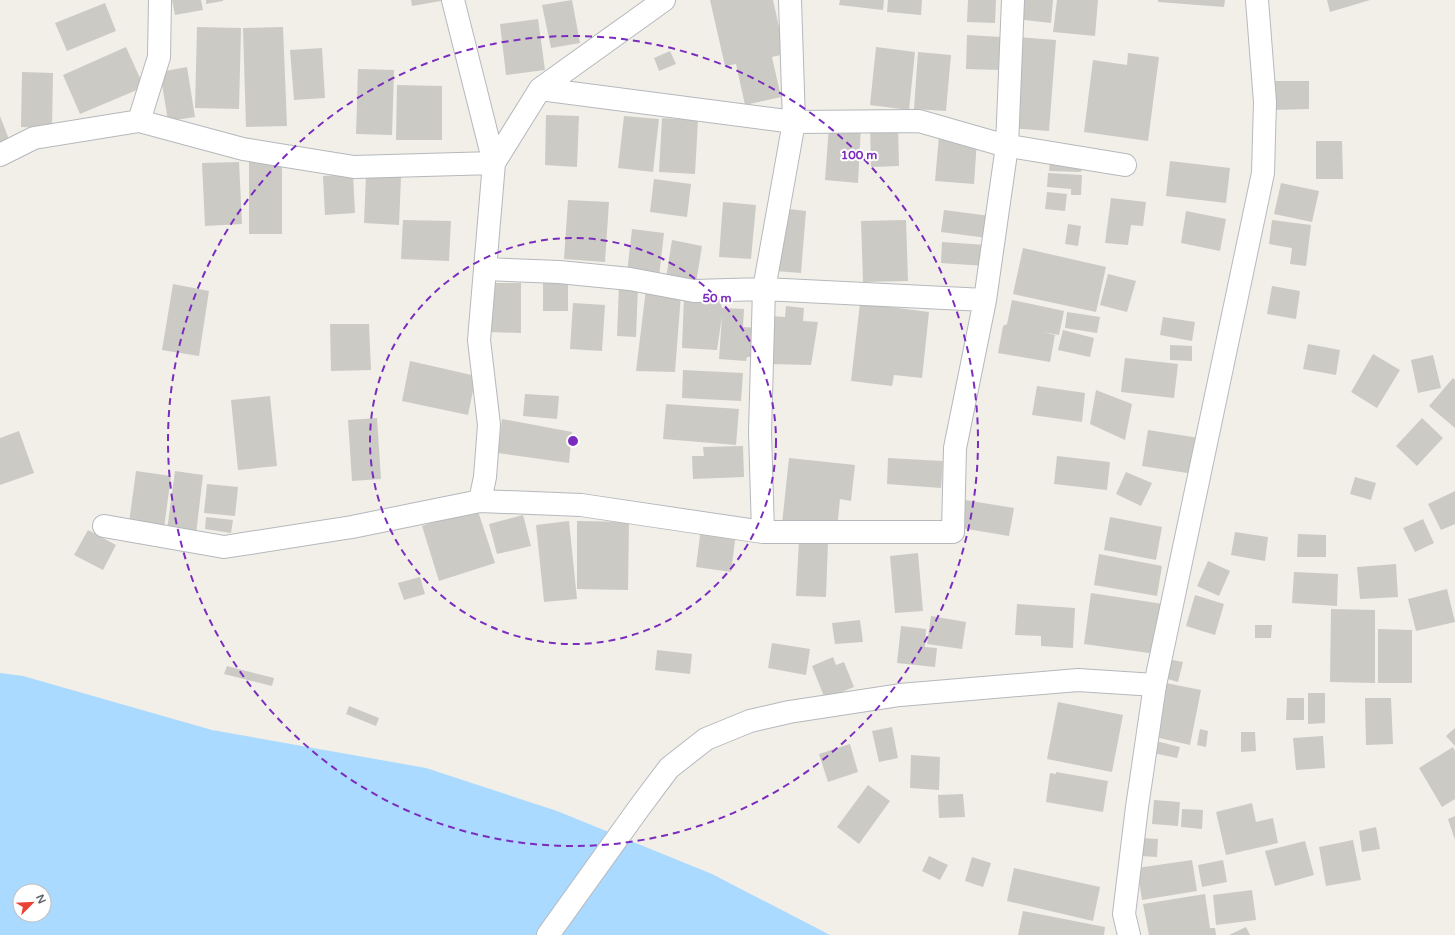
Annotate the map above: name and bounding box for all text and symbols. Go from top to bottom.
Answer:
text: 100 m [841,148,877,162]
text: 50 m [702,291,732,305]
centre of rings [566,434,580,448]
north arrow [12,883,52,923]
text: N [33,892,48,906]

